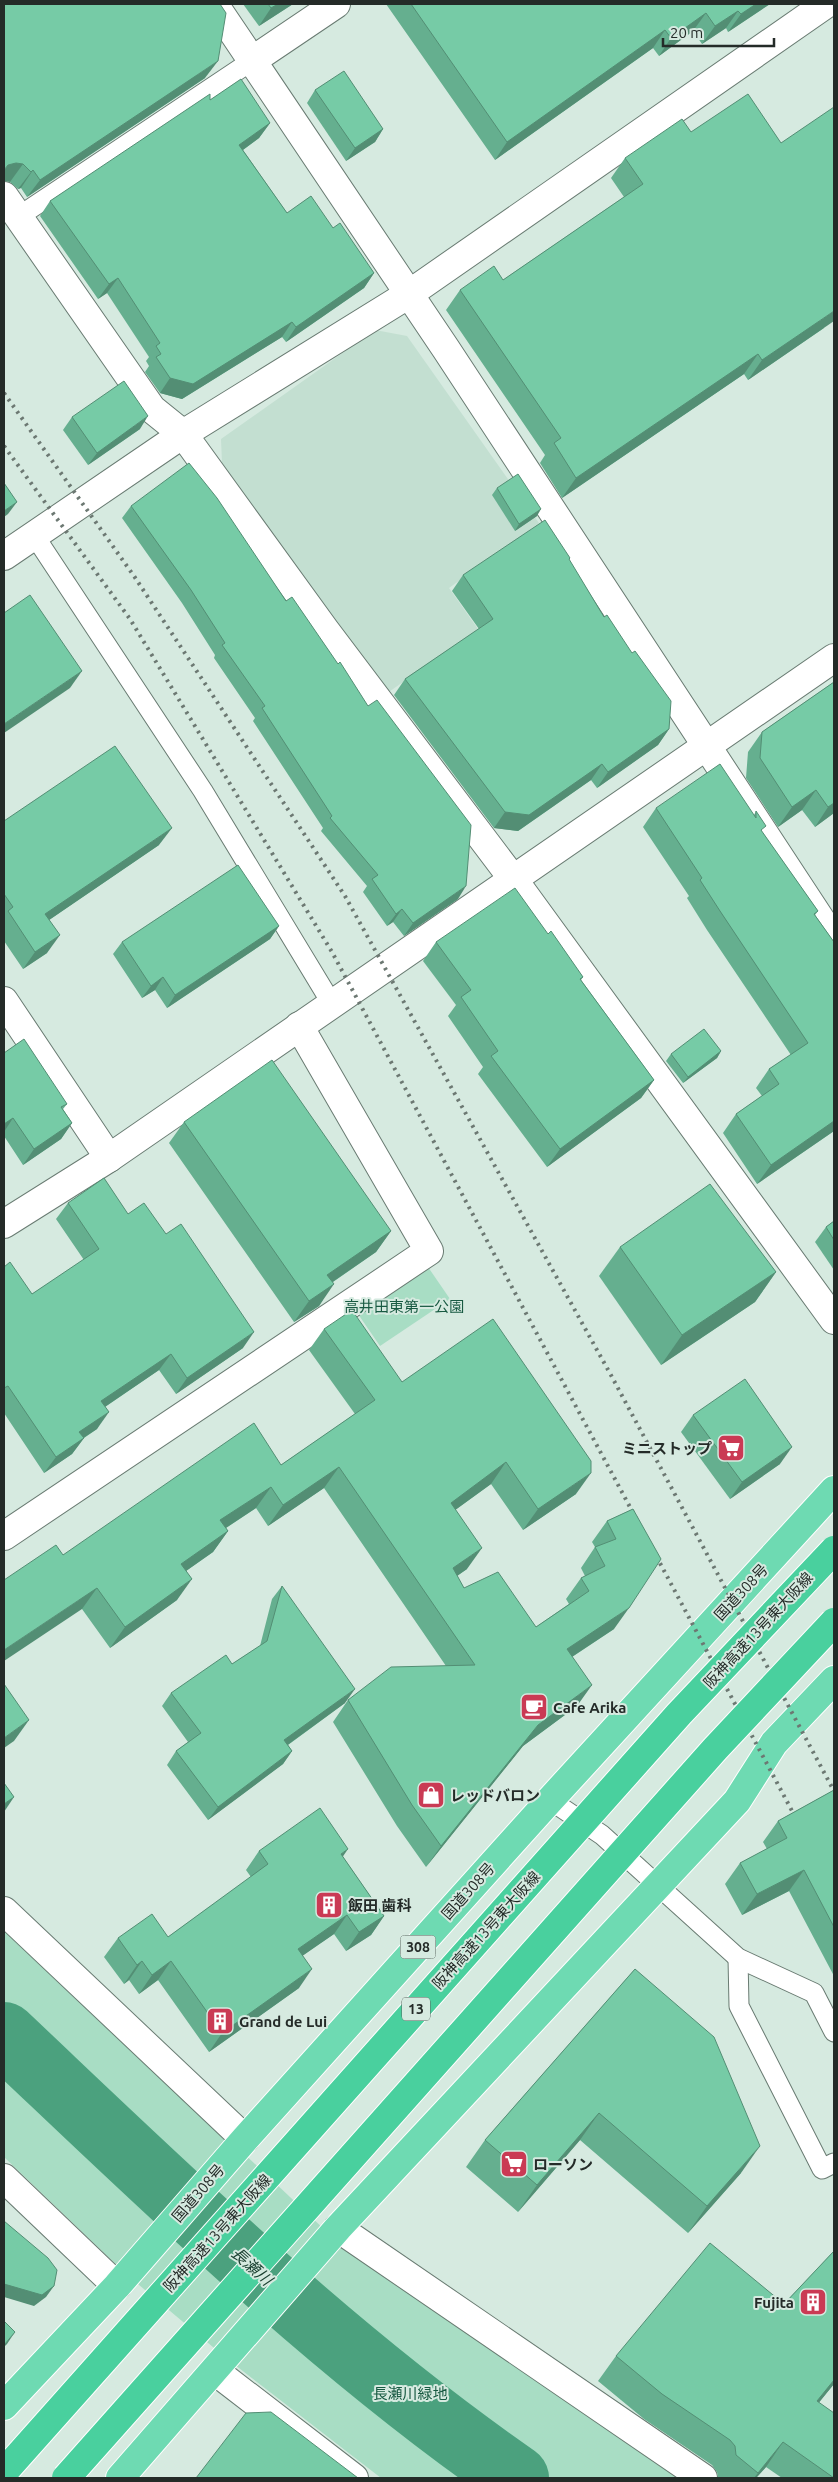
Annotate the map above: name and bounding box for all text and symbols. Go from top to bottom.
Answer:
scale bar [663,15,774,47]
text: 20 m [670,24,703,41]
park label: 高井田東第一公園 [344,1298,464,1315]
supermarket icon: ミニストップ [716,1433,746,1463]
place label: ミニストップ [622,1440,712,1457]
street label: 国道308号 [711,1560,771,1624]
street label: 阪神高速13号東大阪線 [700,1569,816,1691]
cafe icon: Cafe Arika [519,1692,549,1722]
place label: Cafe Arika [553,1699,626,1716]
shop icon: レッドバロン [416,1780,446,1810]
place label: レッドバロン [450,1787,540,1804]
street label: 国道308号 [438,1859,498,1923]
street label: 阪神高速13号東大阪線 [429,1868,543,1992]
building icon: 飯田 歯科 [314,1890,344,1920]
place label: 飯田 歯科 [348,1897,412,1914]
road number: 308 [400,1935,436,1958]
road number: 13 [402,1998,430,2020]
building icon: Grand de Lui [205,2006,235,2036]
place label: Grand de Lui [239,2013,327,2030]
supermarket icon: ローソン [499,2149,529,2179]
place label: ローソン [533,2156,593,2173]
street label: 国道308号 [168,2161,228,2225]
street label: 阪神高速13号東大阪線 [160,2171,274,2295]
water label: 長瀬川 [228,2243,277,2290]
building icon: Fujita [798,2287,828,2317]
place label: Fujita [754,2294,794,2311]
park label: 長瀬川緑地 [372,2385,448,2402]

